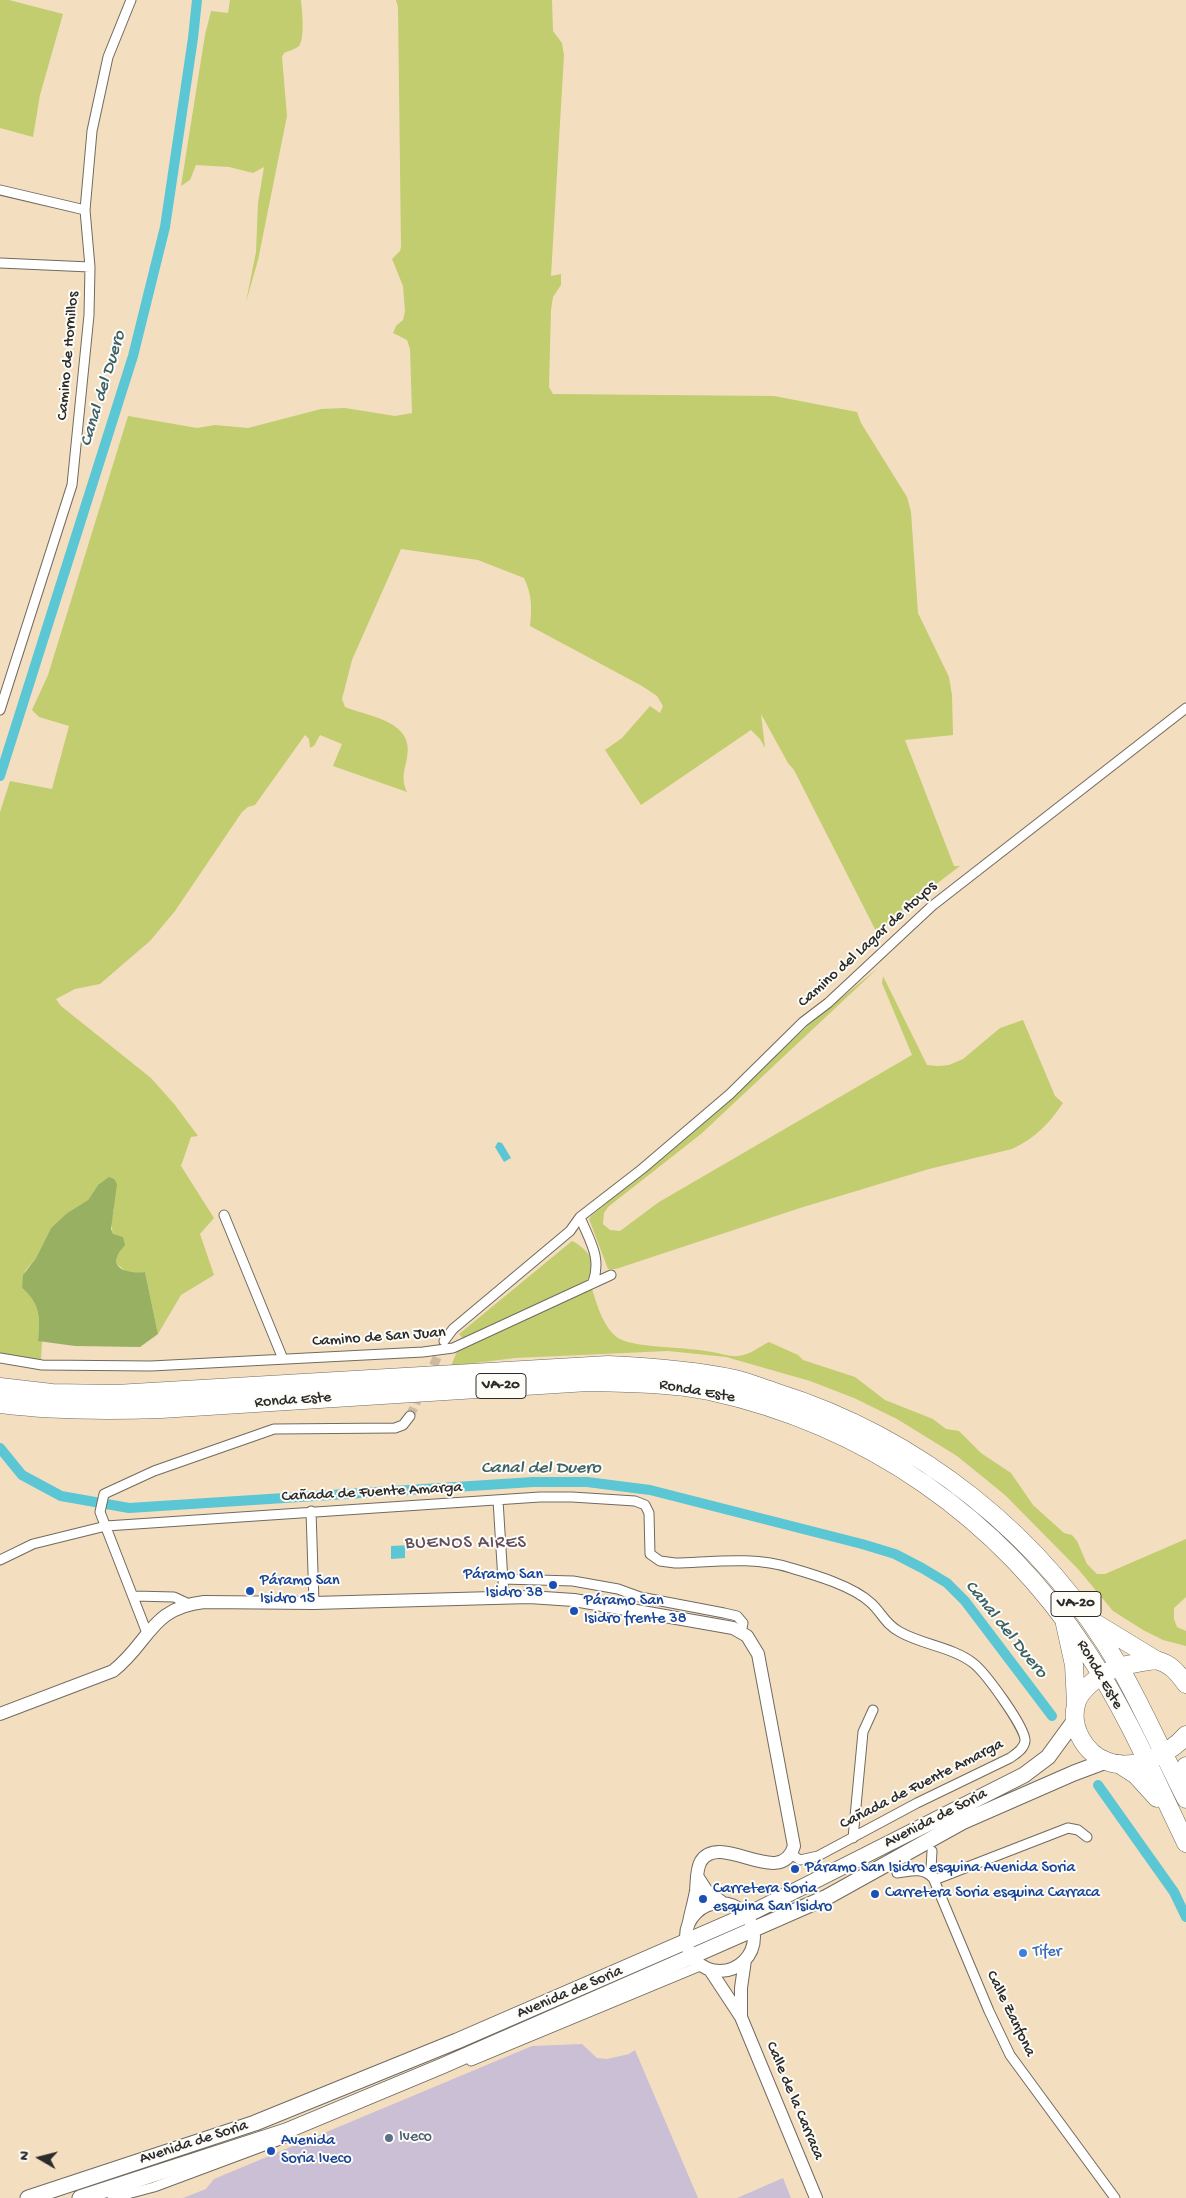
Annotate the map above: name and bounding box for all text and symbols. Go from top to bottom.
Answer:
street label: Camino de Hornillos [54,291,84,421]
water label: Canal del Duero [76,329,132,449]
street label: Camino del Lagar de Hoyos [795,878,941,1012]
street label: Camino de San Juan [312,1324,446,1352]
road number: VA-20 [476,1374,526,1398]
street label: Ronda Este [657,1376,737,1408]
street label: Ronda Este [254,1389,332,1413]
water label: Canal del Duero [481,1458,601,1480]
street label: Cañada de Fuente Amarga [281,1479,463,1507]
district label: BUENOS AIRES [404,1533,528,1555]
place label: Páramo San Isidro 38 [463,1566,543,1604]
place label: Páramo San Isidro 15 [260,1572,340,1610]
water label: Canal del Duero [959,1577,1051,1683]
marker: Páramo San Isidro 38 [547,1579,559,1591]
marker: Páramo San Isidro 15 [244,1585,256,1597]
place label: Páramo San Isidro frente 38 [584,1592,686,1630]
road number: VA-20 [1051,1592,1101,1616]
marker: Páramo San Isidro frente 38 [568,1605,580,1617]
street label: Ronda Este [1071,1637,1127,1713]
street label: Cañada de Fuente Amarga [837,1735,1007,1835]
street label: Avenida de Soria [881,1785,991,1853]
place label: Páramo San Isidro esquina Avenida Soria [805,1859,1075,1879]
marker: Páramo San Isidro esquina Avenida Soria [789,1863,801,1875]
place label: Carretera Soria esquina San Isidro [713,1880,832,1918]
place label: Carretera Soria esquina Carraca [885,1884,1100,1904]
marker: Carretera Soria esquina Carraca [869,1888,881,1900]
marker: Carretera Soria esquina San Isidro [697,1893,709,1905]
place label: Tifer [1033,1943,1061,1963]
marker: Tifer [1017,1947,1029,1959]
street label: Avenida de Soria [514,1962,626,2024]
street label: Calle Zanfona [981,1968,1039,2060]
street label: Calle de la Carraca [760,2039,828,2163]
street label: Avenida de Soria [137,2116,251,2170]
place label: Iveco [399,2128,432,2148]
place label: Avenida Soria Iveco [281,2132,351,2170]
marker: Iveco [383,2132,395,2144]
north arrow [15,2133,65,2183]
marker: Avenida Soria Iveco [265,2145,277,2157]
text: N [16,2150,34,2162]

